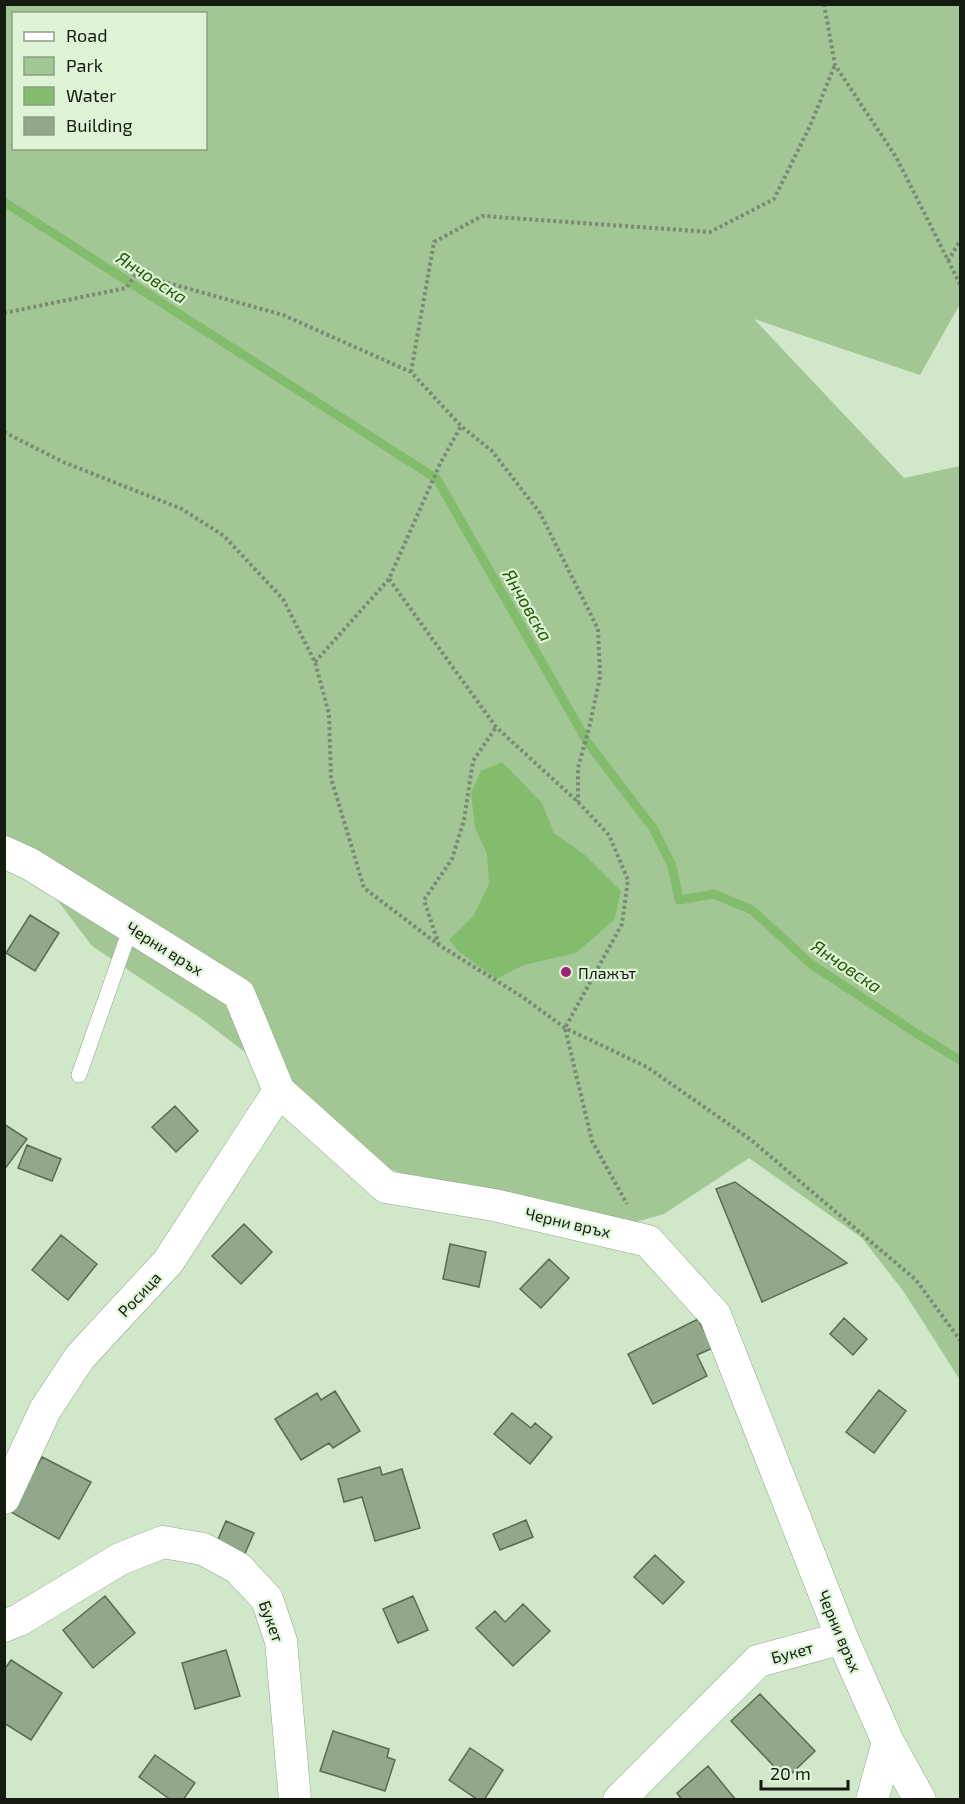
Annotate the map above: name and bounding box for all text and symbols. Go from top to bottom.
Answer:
legend [12,12,207,150]
text: Road [66,24,107,46]
text: Park [66,54,103,76]
text: Water [66,84,116,106]
text: Building [66,114,133,136]
water label: Янчовска [113,246,191,308]
water label: Янчовска [499,565,557,645]
street label: Черни връх [123,917,207,979]
water label: Янчовска [808,935,886,997]
place label: Плажът [578,963,636,982]
marker: Плажът [559,965,573,979]
street label: Черни връх [523,1203,613,1241]
street label: Росица [114,1268,164,1320]
street label: Черни връх [814,1587,866,1675]
street label: Букет [255,1598,288,1645]
street label: Букет [769,1637,815,1668]
scale bar [761,1753,848,1791]
text: 20 m [770,1762,811,1784]

